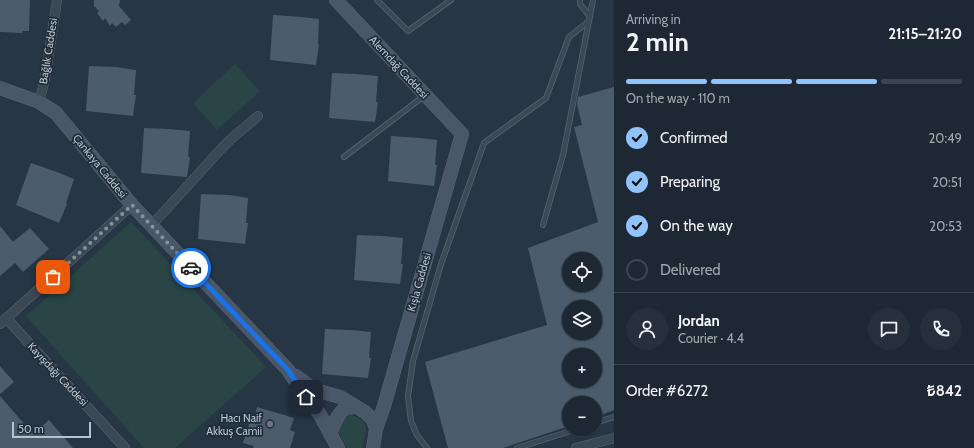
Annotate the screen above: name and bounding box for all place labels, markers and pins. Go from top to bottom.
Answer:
pin [36,260,70,294]
pin [289,380,323,414]
place label: Hacı Naif Akkuş Camii [206,411,262,438]
marker: Hacı Naif Akkuş Camii [265,419,275,429]

